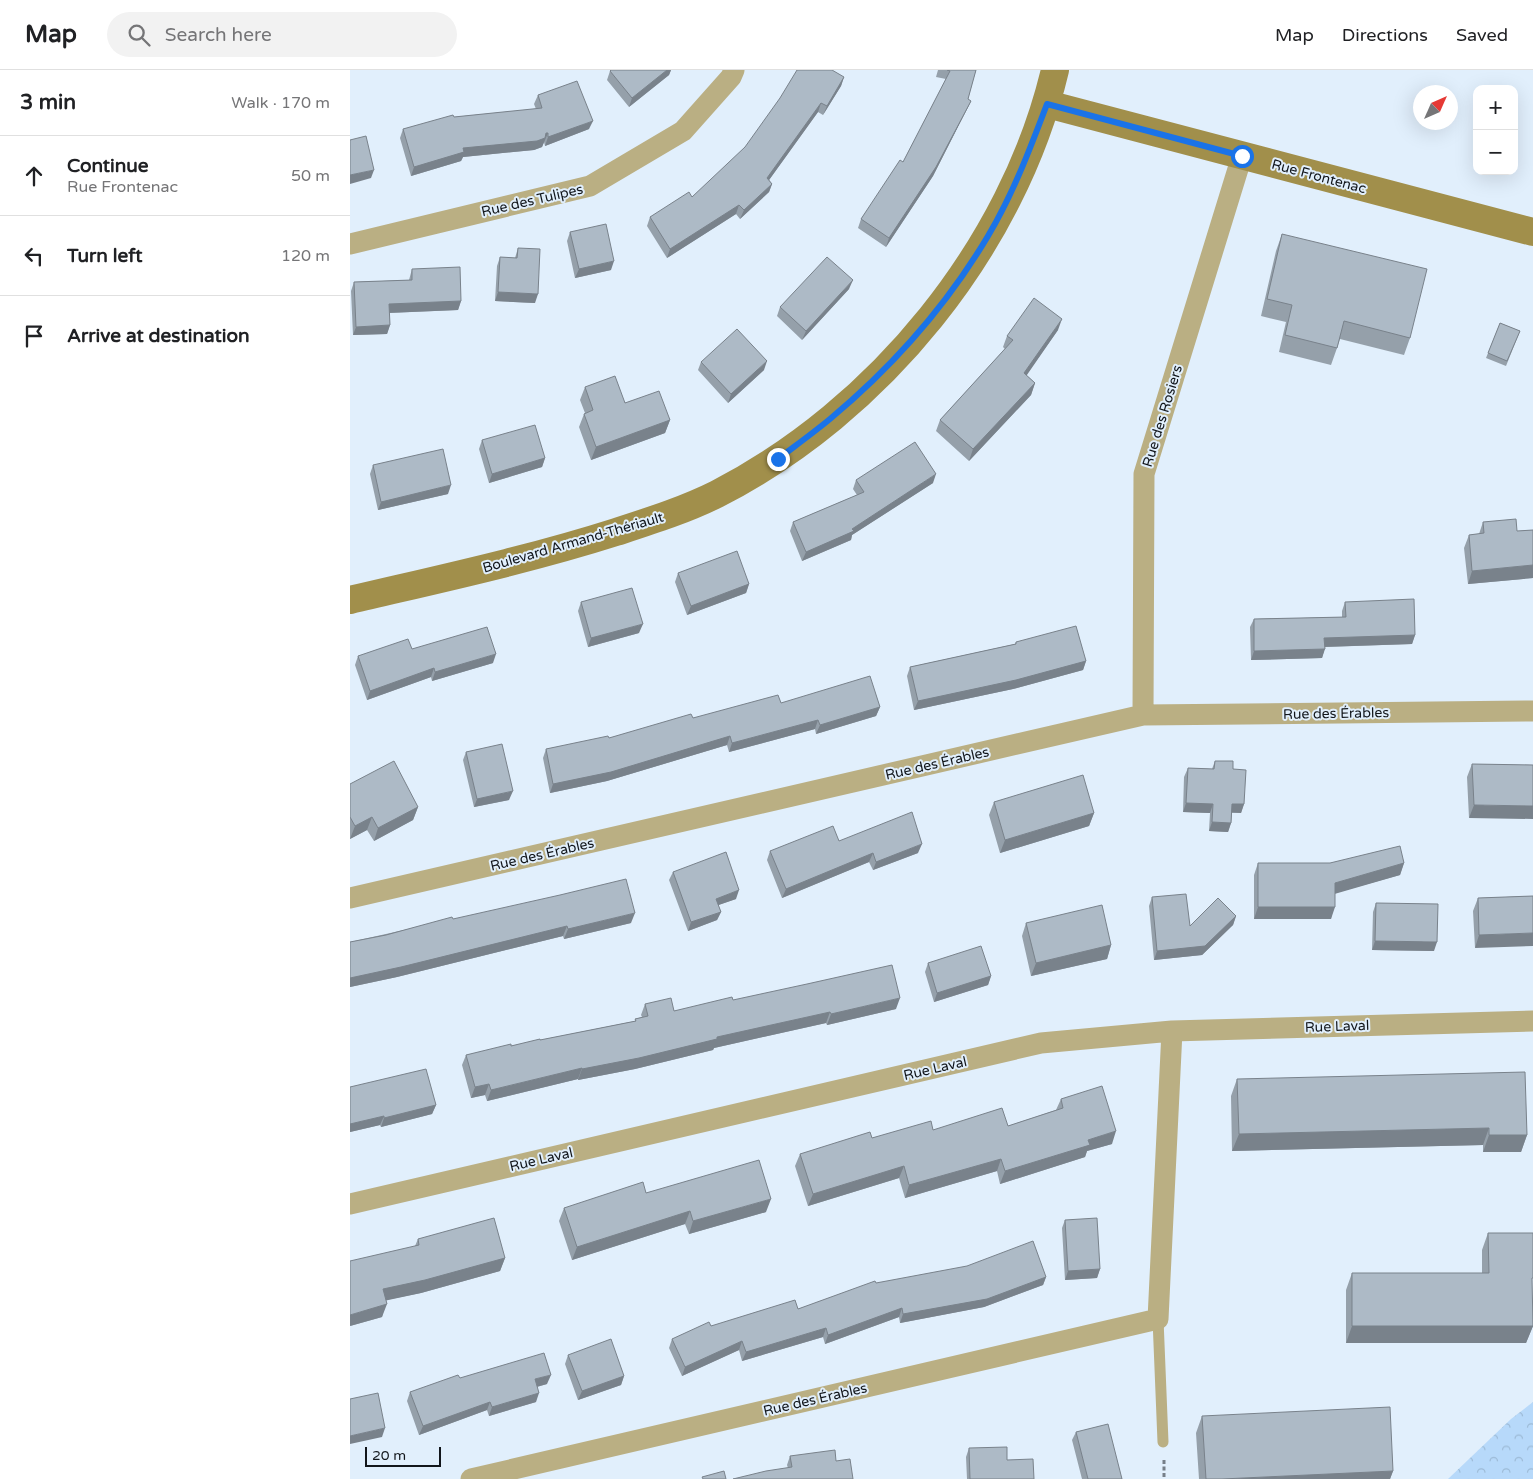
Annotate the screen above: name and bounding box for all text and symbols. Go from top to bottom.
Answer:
search box [107,12,457,57]
text: Map [25,20,77,49]
icon: search [125,21,153,49]
text: Search here [165,24,272,46]
text: Map [1275,24,1314,46]
text: Directions [1342,24,1428,46]
text: Saved [1456,24,1508,46]
north arrow [1413,85,1458,130]
map controls [1473,85,1518,175]
button: + [1473,85,1518,130]
text: 3 min [20,90,76,115]
text: Walk · 170 m [231,93,330,113]
button: − [1473,130,1518,175]
route start [1231,145,1254,168]
text: Continue [67,155,149,177]
street label: Rue Frontenac [1270,156,1368,197]
icon: ahead [20,162,48,190]
text: 50 m [291,166,330,186]
text: Rue Frontenac [67,177,178,197]
street label: Rue des Tulipes [480,180,585,220]
icon: left [20,242,48,270]
text: Turn left [67,245,143,267]
text: 120 m [281,246,330,266]
icon: arrive [20,322,48,350]
text: Arrive at destination [67,325,250,347]
street label: Rue des Rosiers [1139,363,1186,469]
route end [767,448,790,471]
street label: Boulevard Armand-Thériault [481,508,666,576]
street label: Rue des Érables [1283,704,1390,723]
street label: Rue des Érables [883,743,991,784]
street label: Rue des Érables [488,834,596,875]
street label: Rue Laval [1304,1017,1370,1036]
street label: Rue Laval [902,1053,968,1084]
street label: Rue Laval [508,1144,574,1175]
street label: Rue des Érables [761,1379,869,1420]
scale bar [365,1444,441,1467]
text: 20 m [372,1447,406,1464]

